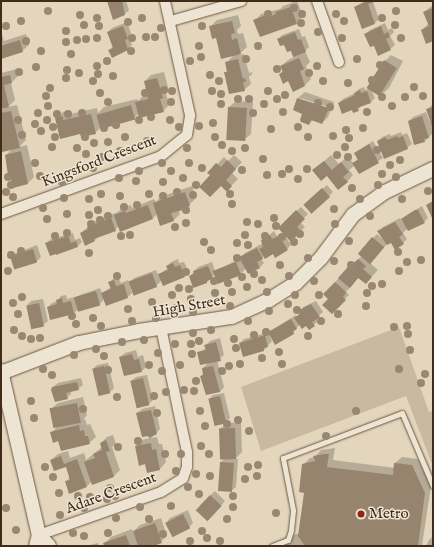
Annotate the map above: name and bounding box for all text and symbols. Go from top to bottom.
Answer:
street label: Kingsford Crescent [39,131,159,191]
street label: High Street [151,291,227,321]
street label: Adare Crescent [63,468,159,518]
place label: Metro [369,505,409,523]
marker: Metro [356,509,366,519]

